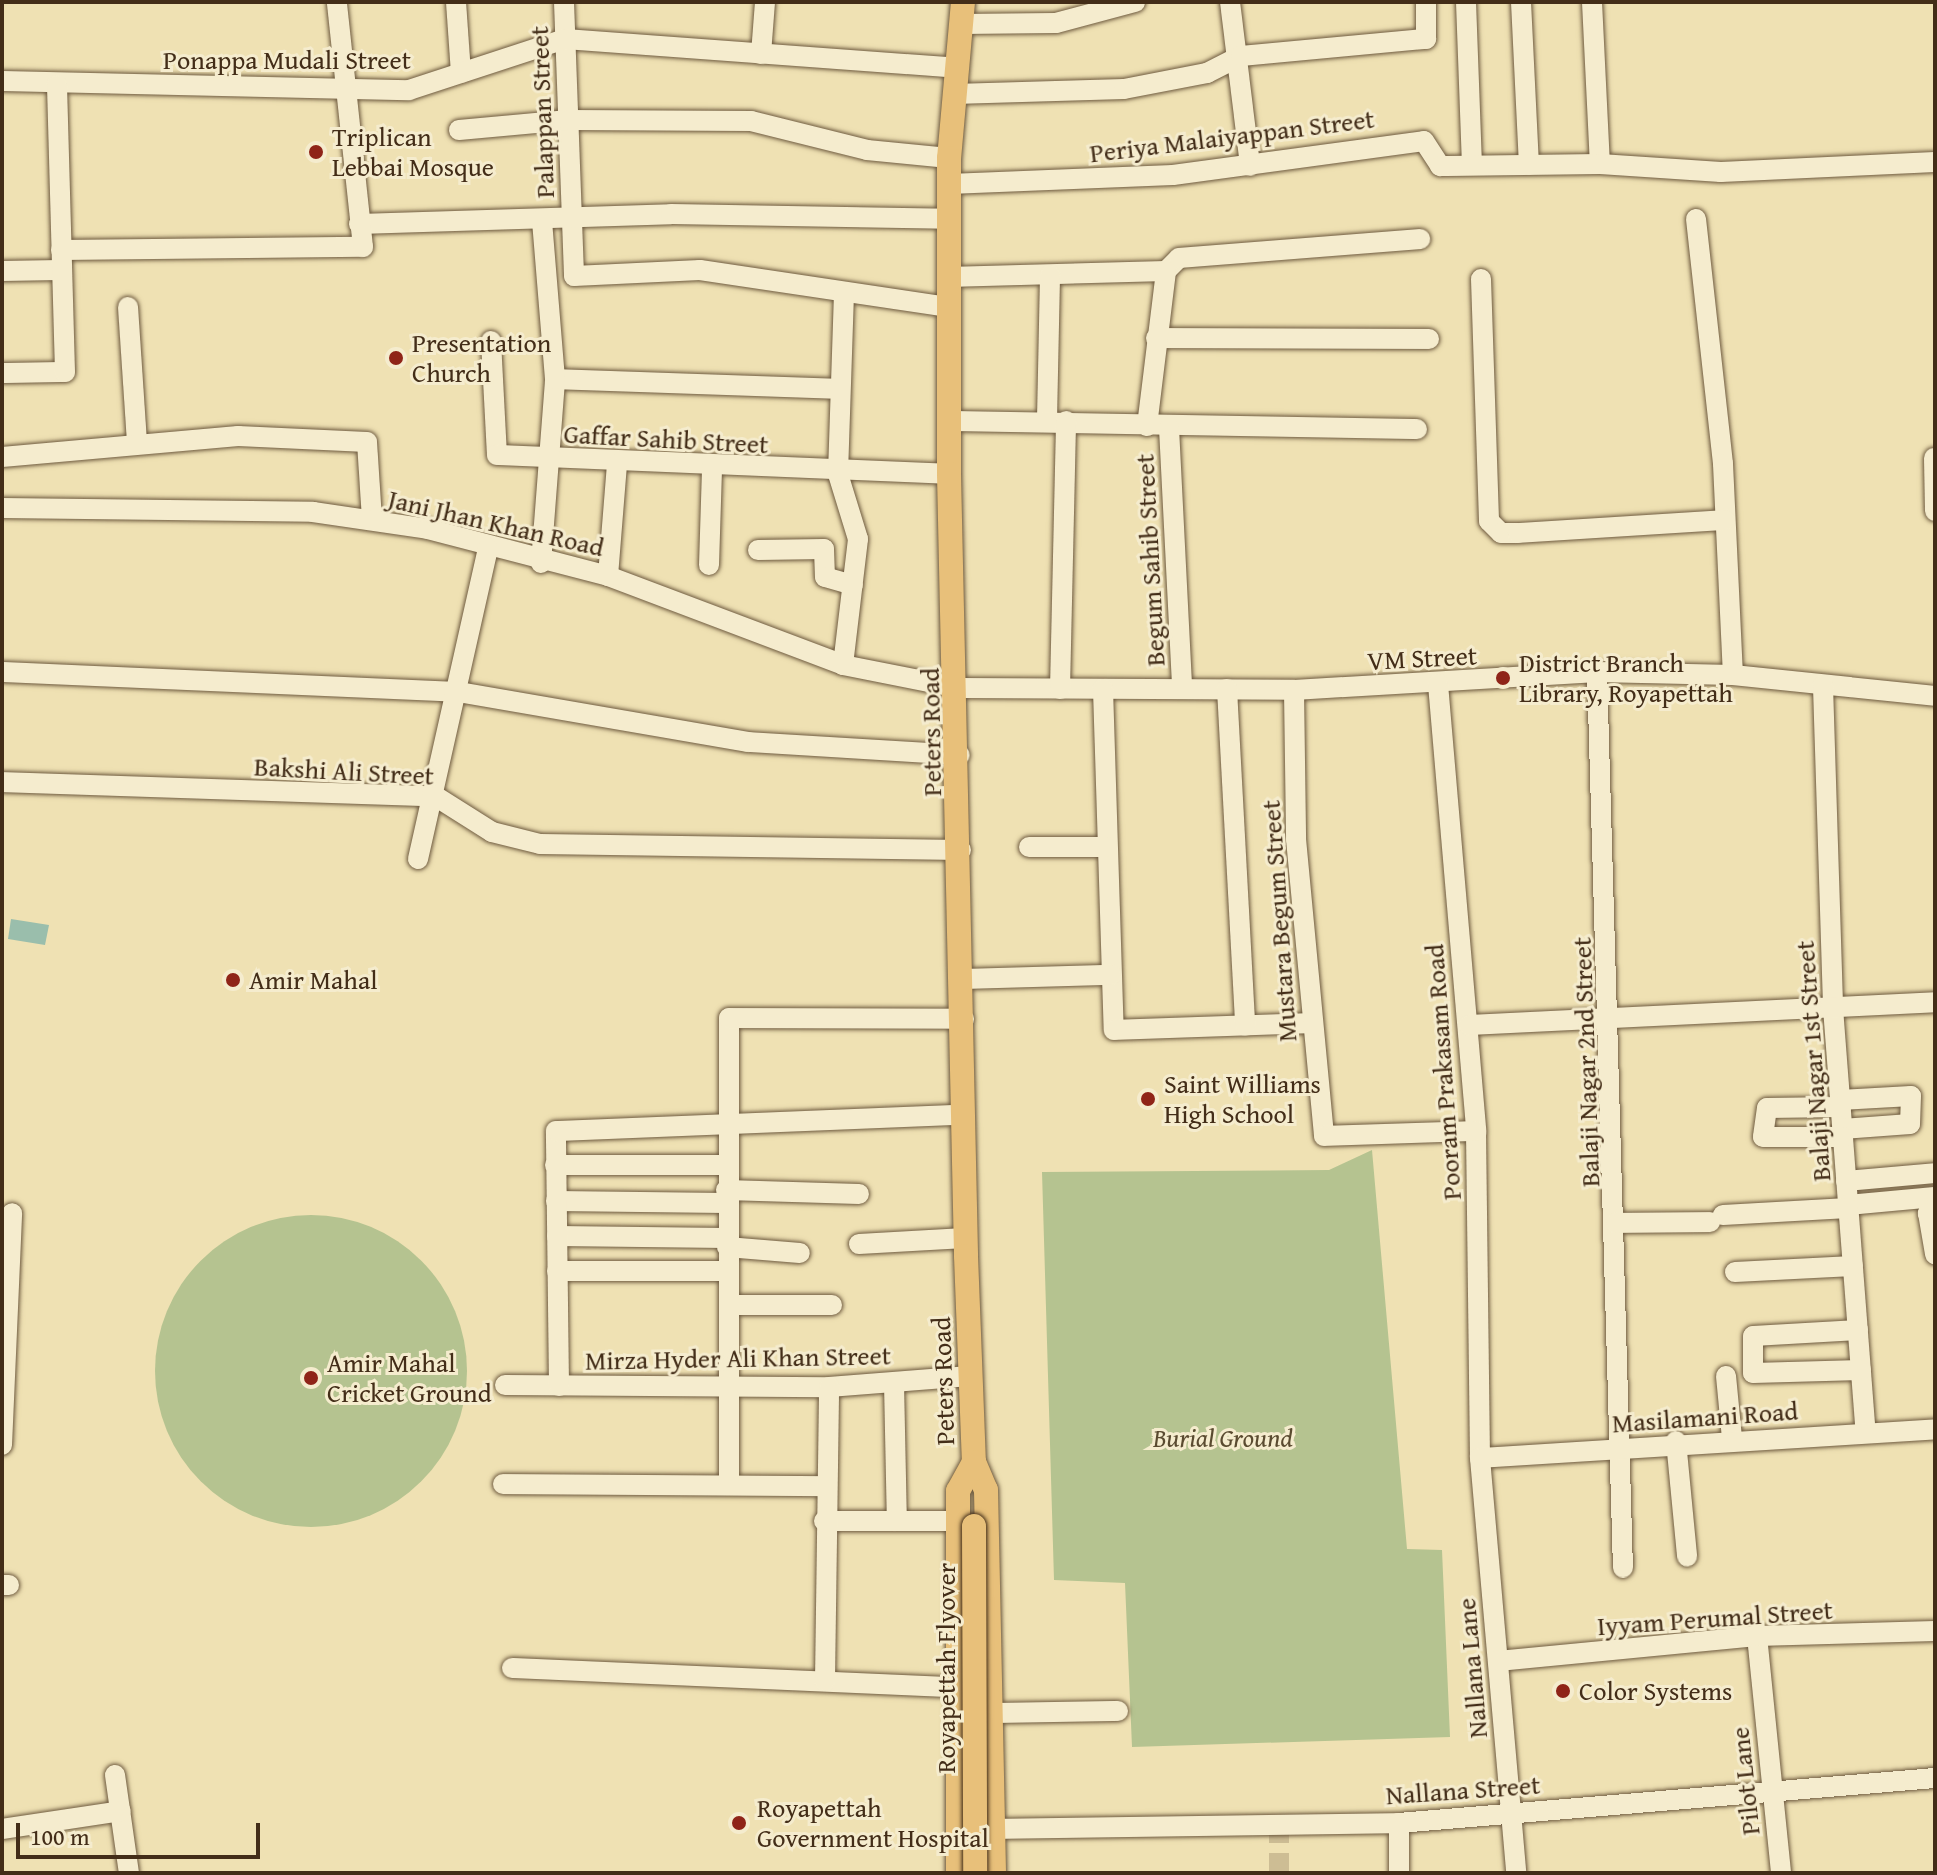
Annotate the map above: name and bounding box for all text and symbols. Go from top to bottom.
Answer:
street label: Palappan Street [523,25,561,199]
street label: Ponappa Mudali Street [163,44,411,76]
street label: Periya Malaiyappan Street [1088,103,1376,169]
place label: Triplican Lebbai Mosque [332,121,494,182]
marker: Triplican Lebbai Mosque [307,143,325,161]
place label: Presentation Church [412,327,551,388]
marker: Presentation Church [387,349,405,367]
street label: Gaffar Sahib Street [563,418,769,460]
street label: Begum Sahib Street [1129,453,1171,667]
street label: Jani Jhan Khan Road [385,483,607,563]
street label: VM Street [1366,640,1478,676]
place label: District Branch Library, Royapettah [1519,647,1733,708]
street label: Peters Road [914,667,948,797]
marker: District Branch Library, Royapettah [1494,669,1512,687]
street label: Bakshi Ali Street [253,751,435,791]
street label: Mustara Begum Street [1255,799,1303,1043]
street label: Balaji Nagar 2nd Street [1566,936,1606,1188]
street label: Balaji Nagar 1st Street [1789,940,1837,1182]
street label: Pooram Prakasam Road [1418,943,1468,1201]
place label: Amir Mahal [249,964,378,996]
marker: Amir Mahal [224,971,242,989]
place label: Saint Williams High School [1164,1068,1321,1130]
marker: Saint Williams High School [1139,1090,1157,1108]
street label: Peters Road [925,1316,961,1446]
street label: Mirza Hyder Ali Khan Street [585,1340,891,1376]
place label: Amir Mahal Cricket Ground [327,1347,492,1408]
marker: Amir Mahal Cricket Ground [302,1369,320,1387]
street label: Masilamani Road [1611,1395,1799,1439]
park label: Burial Ground [1153,1422,1293,1454]
street label: Royapettah Flyover [930,1563,962,1773]
street label: Iyyam Perumal Street [1596,1594,1834,1642]
street label: Nallana Lane [1450,1597,1494,1739]
place label: Color Systems [1579,1675,1732,1707]
marker: Color Systems [1554,1682,1572,1700]
street label: Pilot Lane [1724,1725,1766,1837]
street label: Nallana Street [1385,1769,1541,1811]
place label: Royapettah Government Hospital [757,1792,989,1854]
scale bar [20,1807,264,1857]
marker: Royapettah Government Hospital [728,1812,750,1834]
text: 100 m [30,1819,90,1854]

